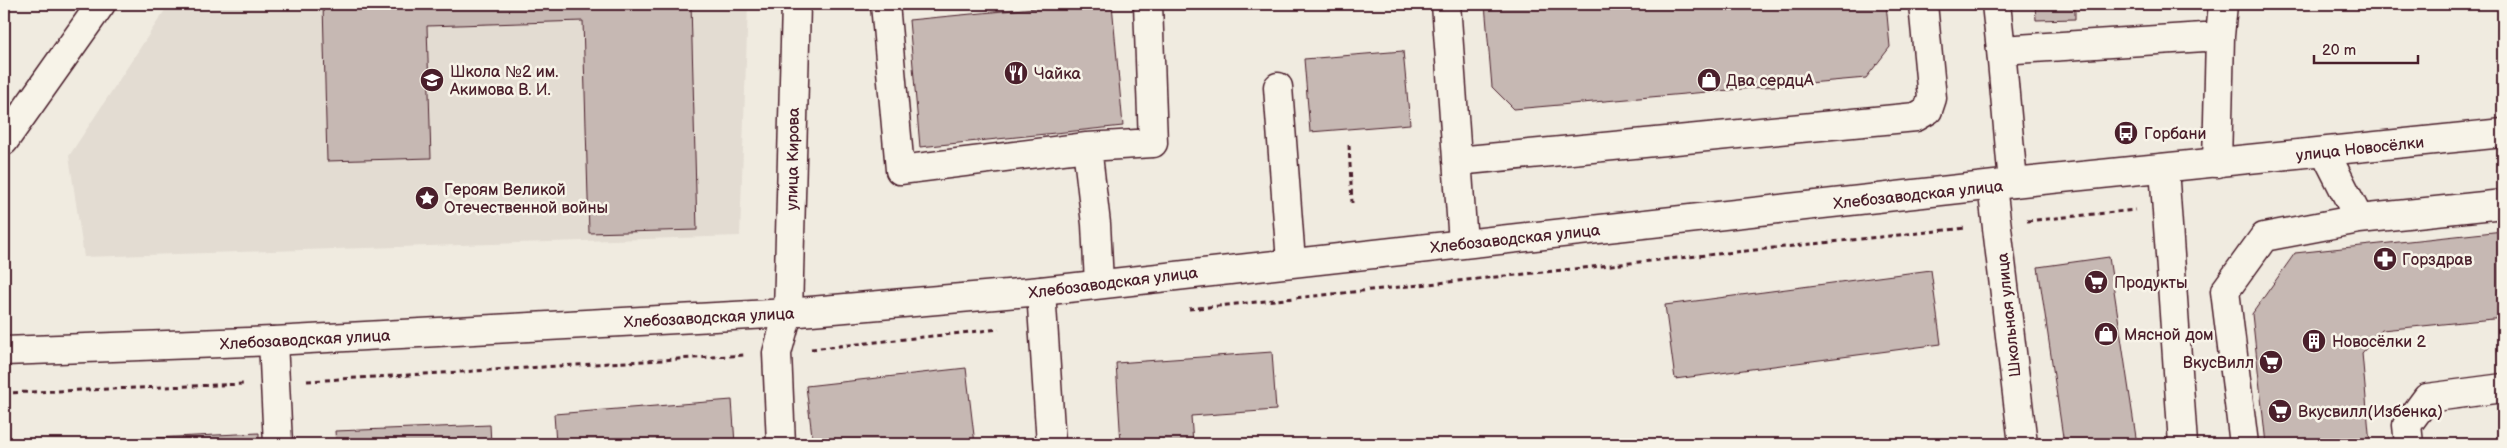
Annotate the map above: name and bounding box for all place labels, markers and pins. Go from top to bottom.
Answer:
restaurant icon: Чайка [1003,60,1029,86]
place label: Школа №2 им. Акимова В. И. [449,63,558,100]
place label: Чайка [1034,65,1081,84]
school or university icon: Школа №2 им. Акимова В. И. [419,67,445,93]
shop icon: Два сердцА [1696,67,1722,93]
place label: Два сердцА [1726,72,1814,91]
bus stop icon: Горбани [2113,120,2139,146]
place label: Горбани [2144,125,2206,144]
place label: Героям Великой Отечественной войны [444,181,608,218]
place icon: Героям Великой Отечественной войны [414,185,440,211]
pharmacy icon: Горздрав [2372,246,2398,272]
place label: Горздрав [2402,251,2473,270]
supermarket icon: Продукты [2083,269,2109,295]
place label: Продукты [2114,274,2187,293]
shop icon: Мясной дом [2093,321,2119,347]
place label: Мясной дом [2124,326,2214,345]
building icon: Новосёлки 2 [2301,328,2327,354]
place label: Новосёлки 2 [2332,333,2426,352]
supermarket icon: ВкусВилл [2258,349,2284,375]
place label: ВкусВилл [2183,354,2254,373]
supermarket icon: Вкусвилл(Избенка) [2267,398,2293,424]
place label: Вкусвилл(Избенка) [2298,403,2443,422]

